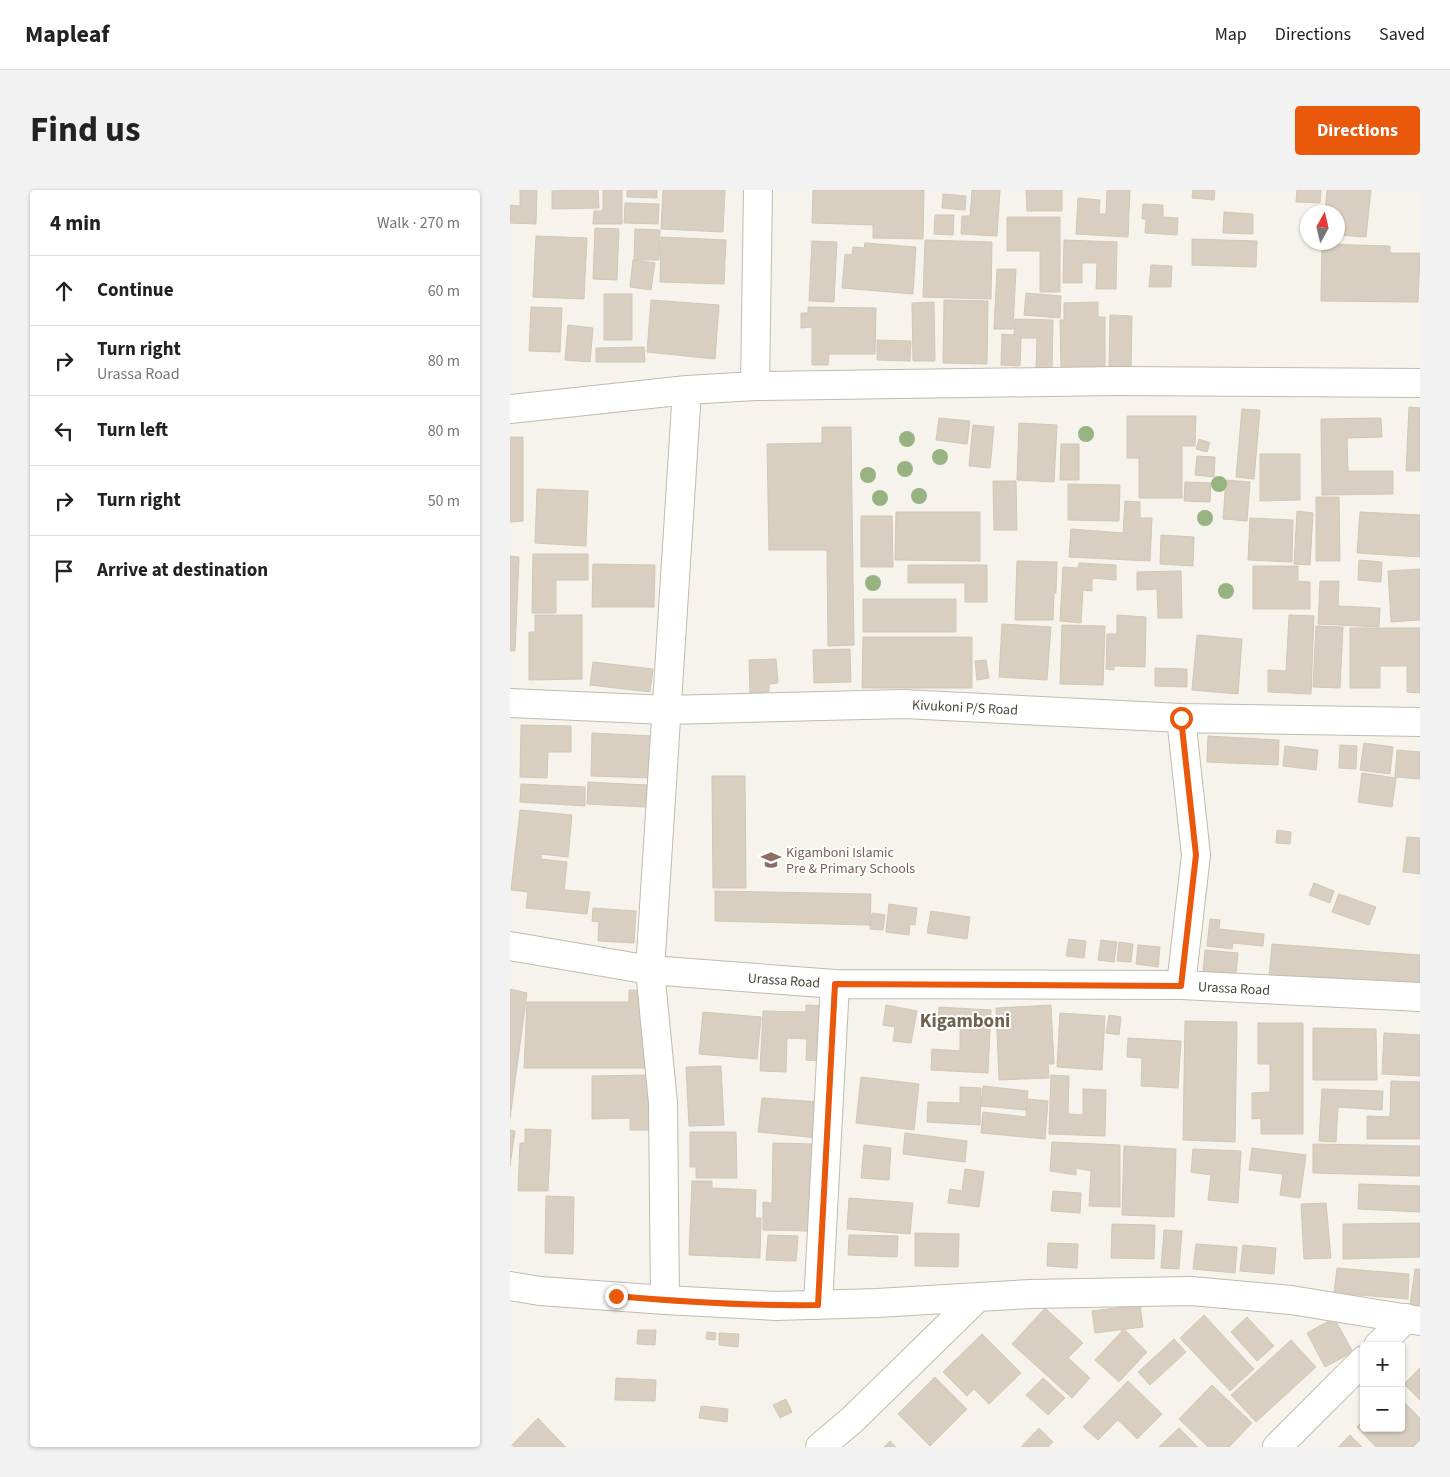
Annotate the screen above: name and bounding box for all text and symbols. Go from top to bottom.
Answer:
text: Mapleaf [25,17,110,52]
text: Map [1215,22,1247,47]
text: Directions [1275,22,1351,47]
text: Saved [1379,22,1425,47]
text: Find us [30,105,140,155]
button: Directions [1295,106,1420,155]
north arrow [1300,205,1345,250]
text: 4 min [50,208,101,238]
text: Walk · 270 m [377,212,460,234]
icon: ahead [50,277,78,305]
text: Continue [97,277,174,304]
text: 60 m [428,280,460,302]
text: Turn right [97,336,181,363]
icon: right [50,347,78,375]
text: 80 m [428,350,460,372]
text: Urassa Road [97,363,180,385]
icon: left [50,417,78,445]
text: Turn left [97,417,168,444]
text: 80 m [428,420,460,442]
icon: right [50,487,78,515]
text: Turn right [97,487,181,514]
text: 50 m [428,490,460,512]
icon: arrive [50,557,78,585]
text: Arrive at destination [97,557,268,584]
street label: Kivukoni P/S Road [912,695,1018,721]
route start [1170,707,1193,730]
place label: Kigamboni Islamic Pre & Primary Schools [786,843,915,879]
school or university icon: Kigamboni Islamic Pre & Primary Schools [760,849,782,871]
street label: Urassa Road [747,969,821,993]
street label: Urassa Road [1197,977,1271,1001]
district label: Kigamboni [920,1008,1010,1035]
route end [605,1285,628,1308]
map controls [1360,1342,1405,1432]
button: + [1360,1342,1405,1387]
button: − [1360,1387,1405,1432]

